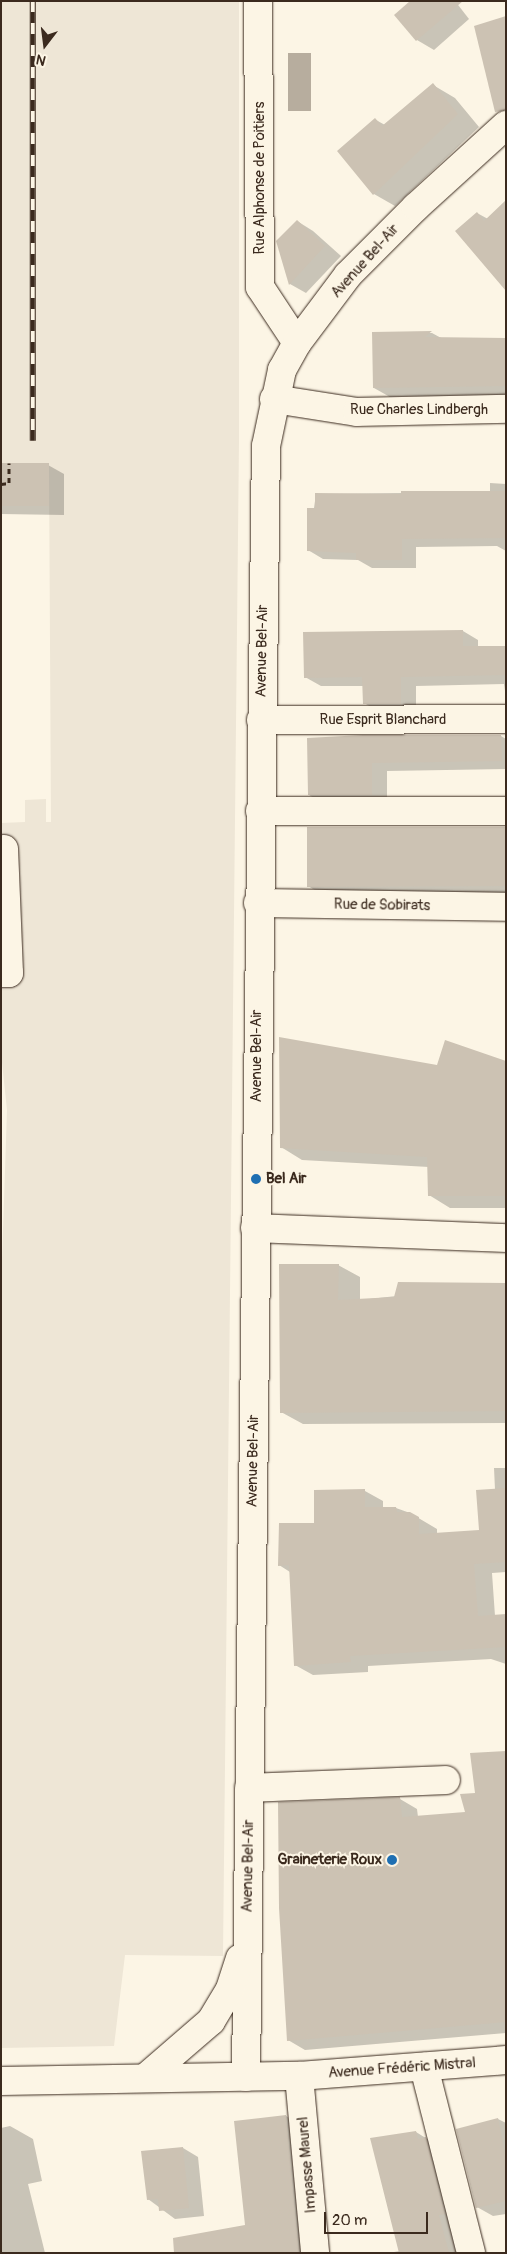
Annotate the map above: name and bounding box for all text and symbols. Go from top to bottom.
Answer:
north arrow [20,20,70,70]
text: N [34,51,48,69]
street label: Rue Alphonse de Poitiers [251,101,269,255]
street label: Avenue Bel-Air [327,220,403,302]
street label: Rue Charles Lindbergh [350,401,488,419]
street label: Avenue Bel-Air [252,604,272,698]
street label: Rue Esprit Blanchard [320,711,446,729]
street label: Rue de Sobirats [334,895,430,915]
street label: Avenue Bel-Air [248,1010,266,1102]
place label: Bel Air [266,1170,306,1188]
marker: Bel Air [250,1173,262,1185]
street label: Avenue Bel-Air [243,1414,263,1508]
street label: Avenue Bel-Air [238,1819,258,1913]
place label: Graineterie Roux [277,1851,382,1869]
marker: Graineterie Roux [386,1854,398,1866]
street label: Avenue Frédéric Mistral [328,2054,476,2082]
street label: Impasse Maurel [294,2116,320,2214]
scale bar [327,2202,431,2234]
text: 20 m [332,2211,367,2230]

